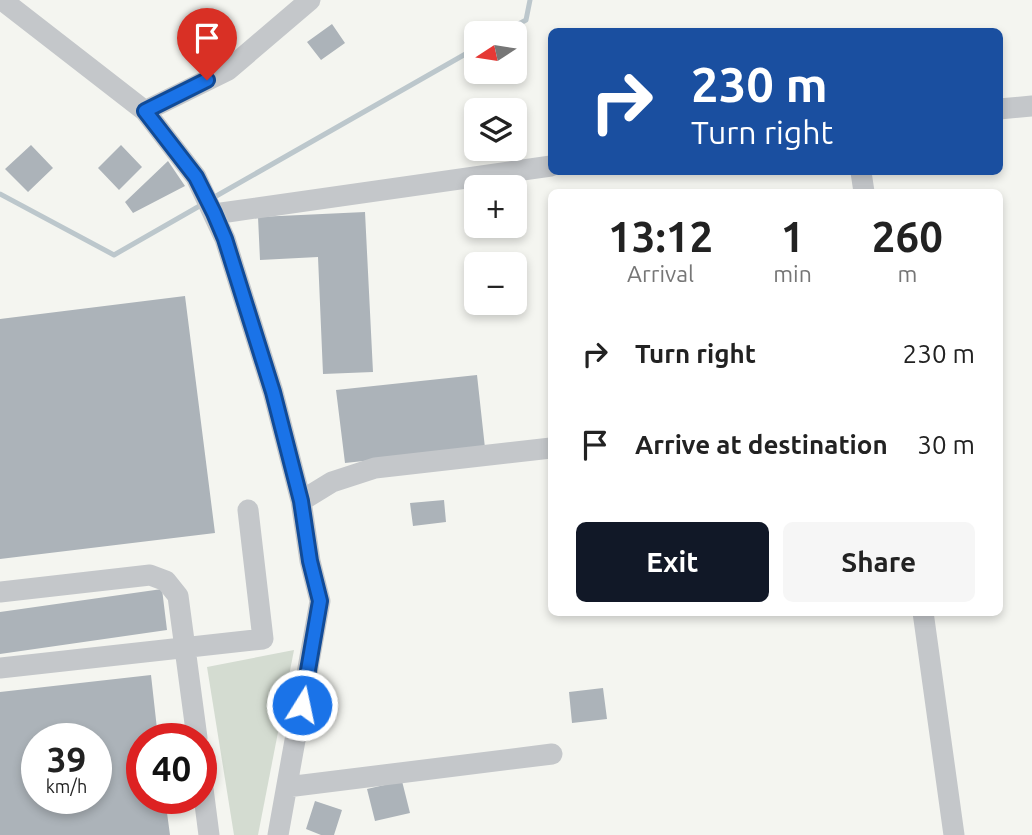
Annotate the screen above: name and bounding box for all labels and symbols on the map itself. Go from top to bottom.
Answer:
pin [177,8,237,80]
north arrow [464,21,527,84]
position arrow [265,668,339,742]
speed limit sign: 40 [126,723,217,814]

